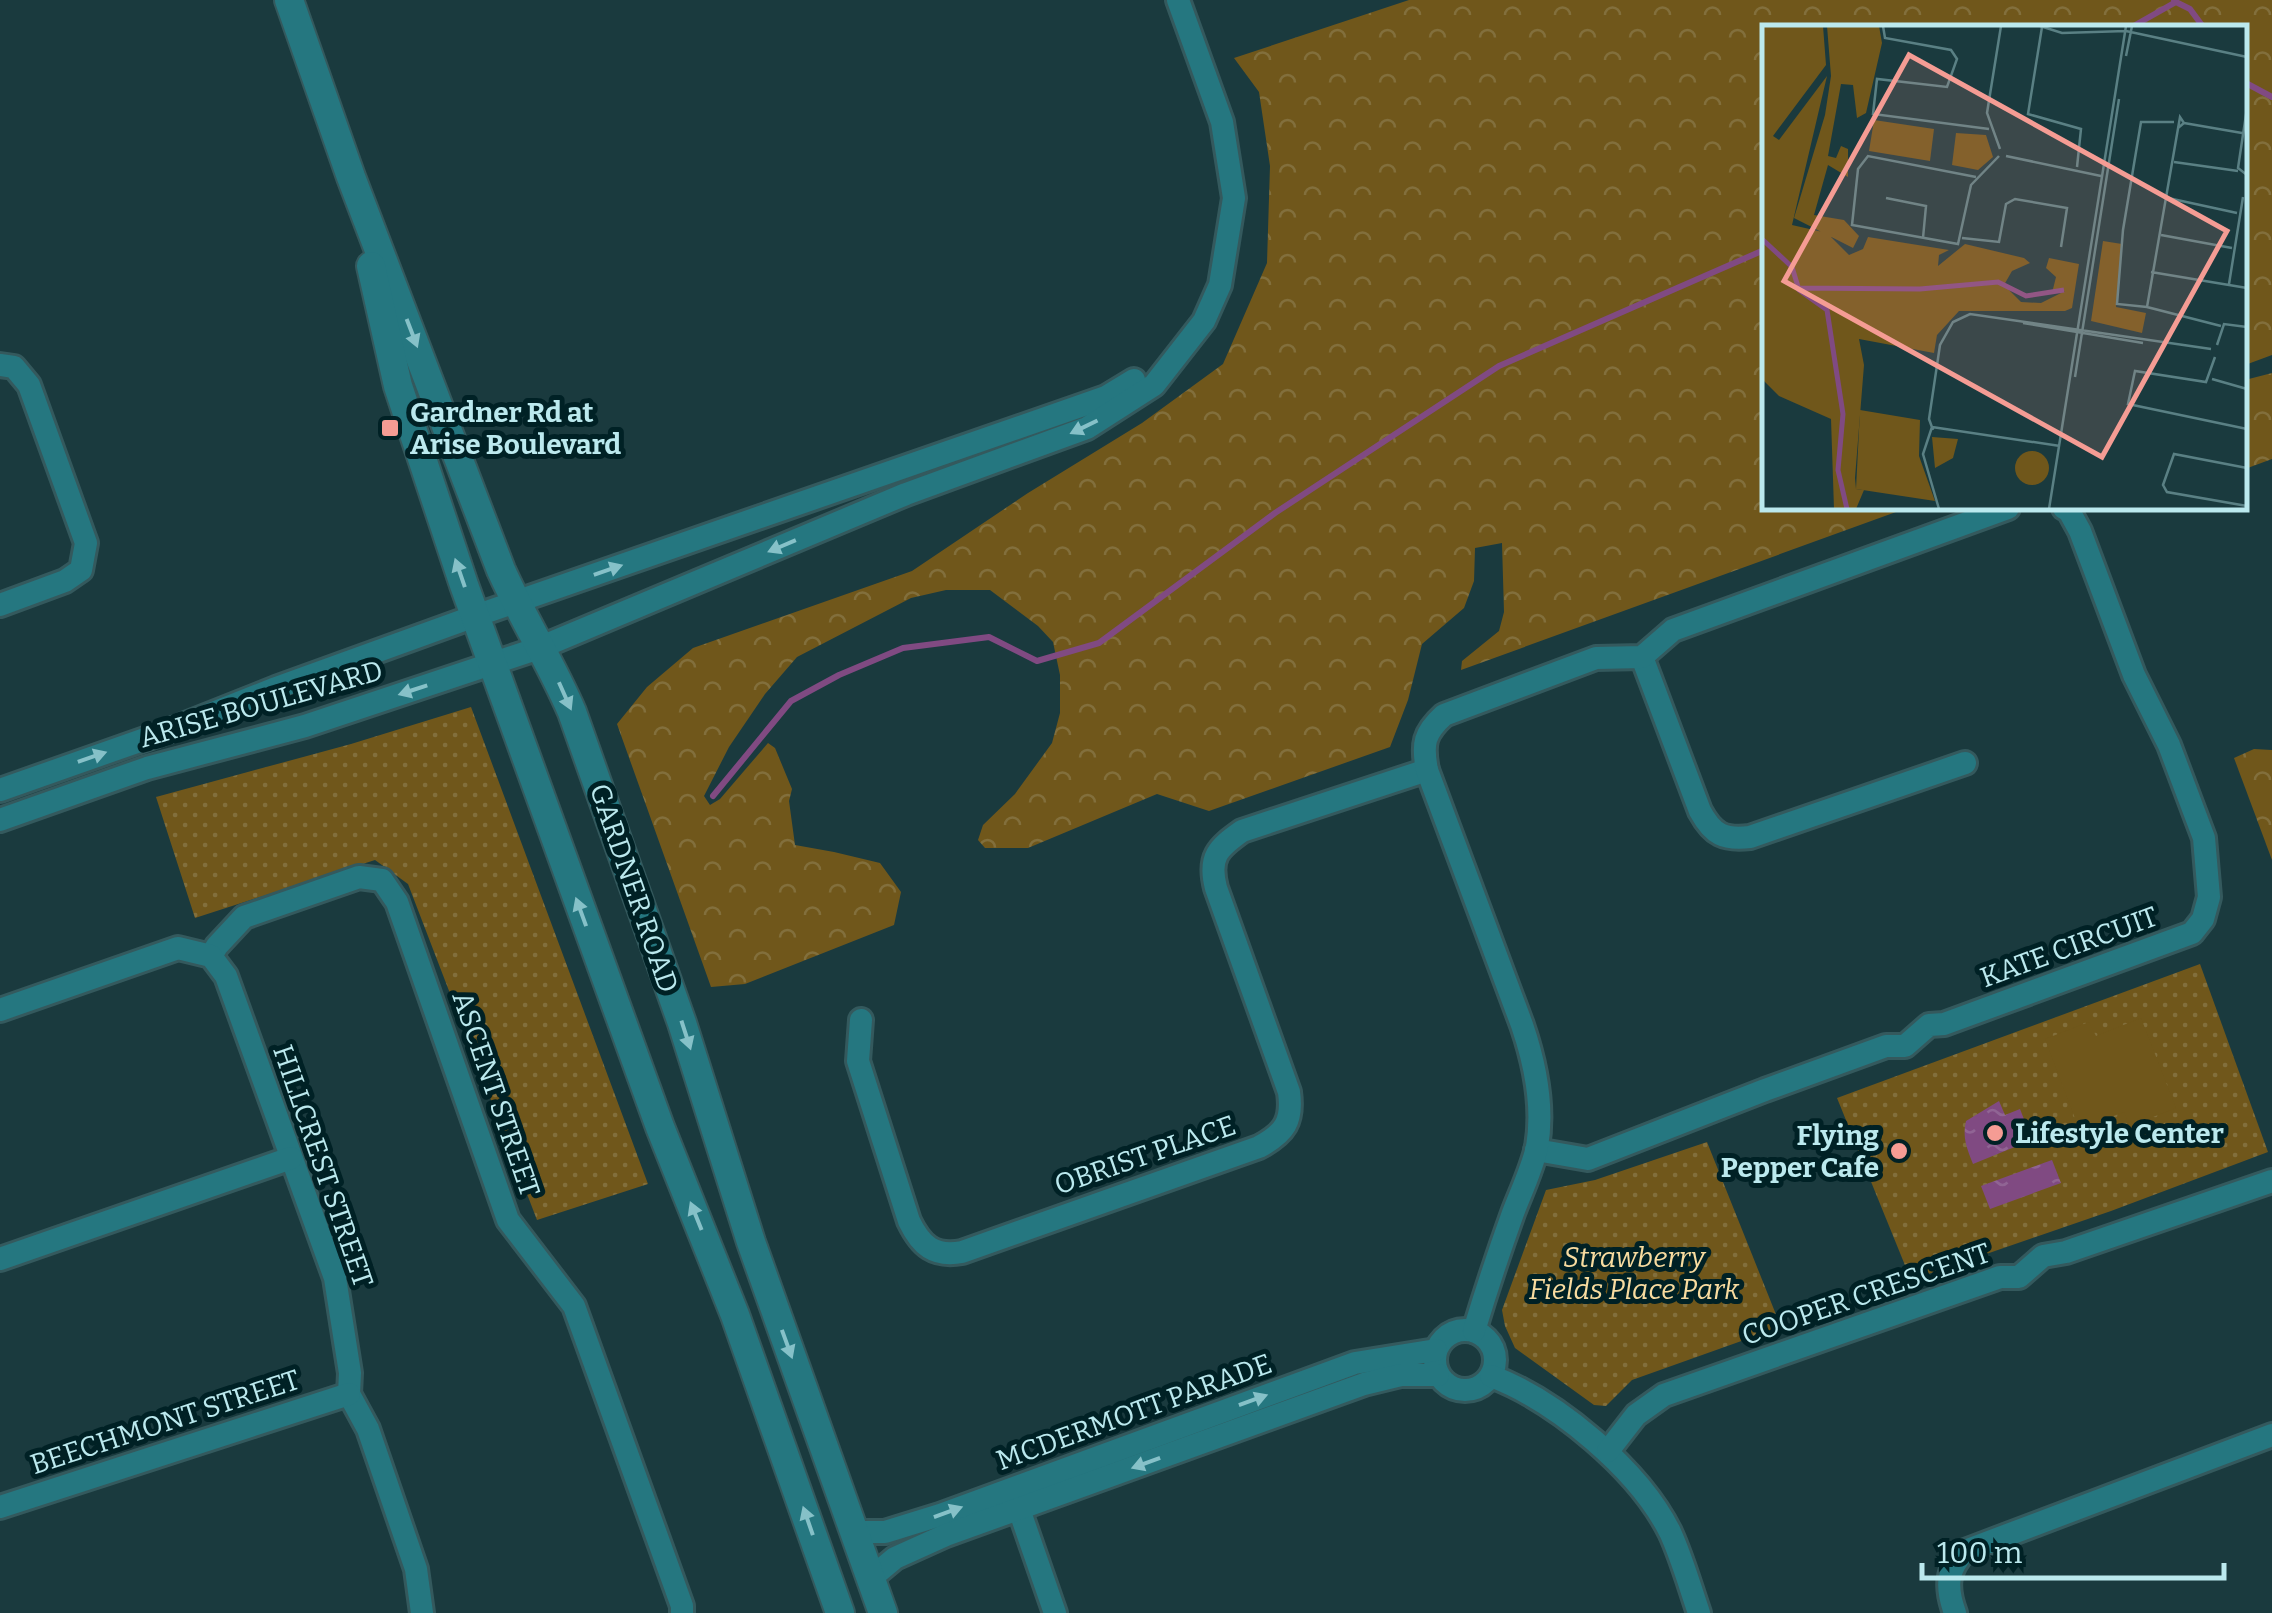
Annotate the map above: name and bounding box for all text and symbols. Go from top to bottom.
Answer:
inset map [1762,25,2247,510]
one-way arrow [405,318,420,348]
place label: Gardner Rd at Arise Boulevard [410,396,621,461]
marker: Gardner Rd at Arise Boulevard [379,417,401,439]
one-way arrow [1070,419,1099,436]
one-way arrow [767,538,797,554]
one-way arrow [452,557,467,587]
one-way arrow [593,562,623,577]
street label: ARISE BOULEVARD [135,653,387,755]
one-way arrow [557,681,573,711]
one-way arrow [398,684,428,699]
one-way arrow [77,749,107,764]
street label: GARDNER ROAD [583,779,685,997]
one-way arrow [573,896,588,926]
street label: KATE CIRCUIT [1976,900,2162,994]
street label: ASCENT STREET [445,987,547,1201]
one-way arrow [679,1020,694,1050]
street label: HILLCREST STREET [266,1041,380,1291]
street label: OBRIST PLACE [1050,1109,1240,1201]
place label: Lifestyle Center [2015,1117,2224,1150]
place label: Flying Pepper Cafe [1721,1119,1879,1184]
marker: Lifestyle Center [1984,1122,2006,1144]
marker: Flying Pepper Cafe [1888,1140,1910,1162]
one-way arrow [687,1201,703,1231]
street label: COOPER CRESCENT [1737,1236,1995,1352]
park label: Strawberry Fields Place Park [1529,1241,1740,1306]
one-way arrow [781,1329,796,1359]
street label: MCDERMOTT PARADE [992,1347,1276,1477]
street label: BEECHMONT STREET [26,1363,304,1481]
one-way arrow [1239,1392,1269,1407]
one-way arrow [1130,1456,1160,1471]
one-way arrow [934,1503,964,1518]
one-way arrow [799,1506,814,1536]
scale bar [1922,1518,2224,1580]
text: 100 m [1937,1535,2023,1571]

